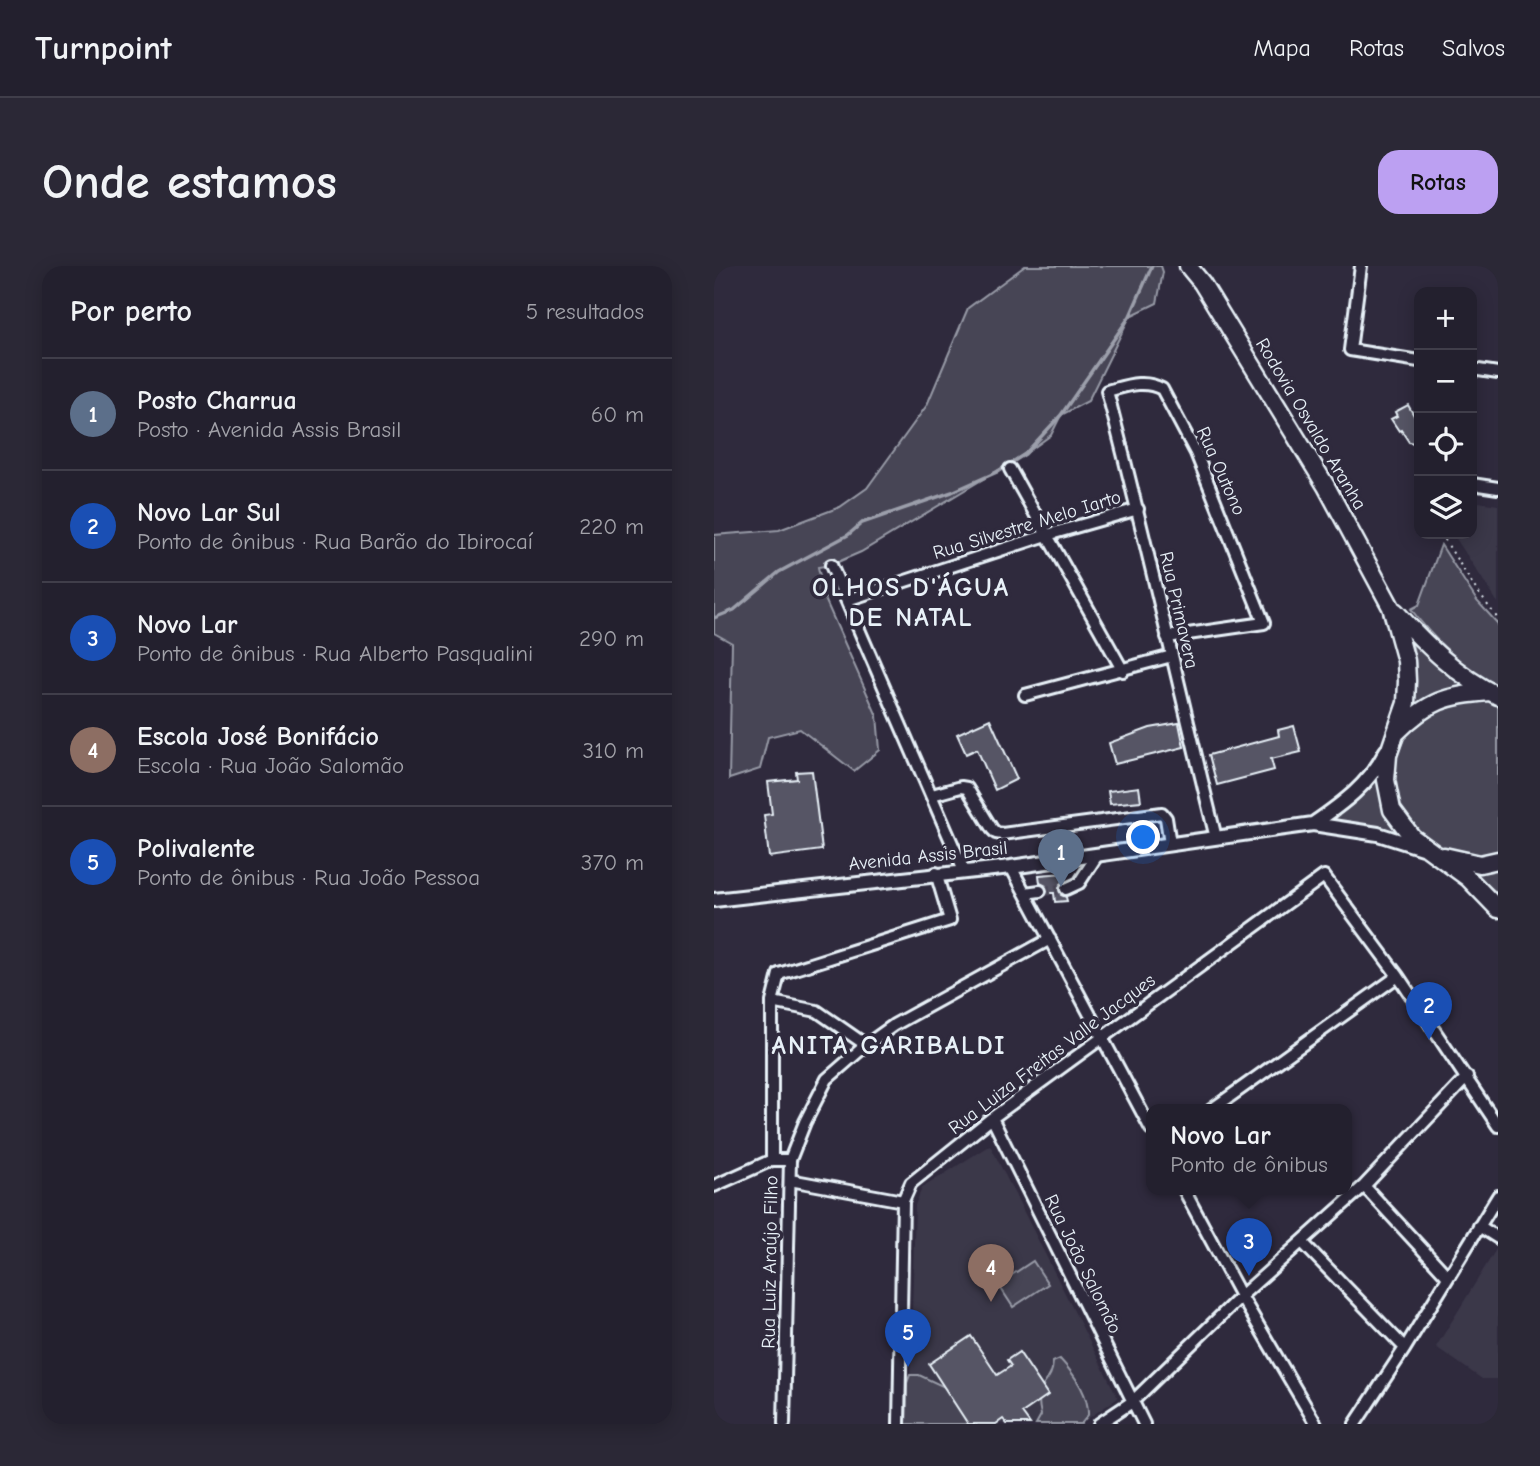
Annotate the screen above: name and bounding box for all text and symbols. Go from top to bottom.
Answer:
text: Turnpoint [35,29,172,67]
text: Mapa [1253,34,1311,62]
text: Rotas [1349,34,1404,62]
text: Salvos [1442,34,1505,62]
button: Rotas [1378,150,1498,214]
text: Onde estamos [42,154,337,210]
map controls [1414,287,1477,539]
button: + [1414,287,1477,350]
text: Por perto [70,294,192,329]
text: 5 resultados [526,298,644,325]
street label: Rodovia Osvaldo Aranha [1251,334,1371,514]
button: − [1414,350,1477,413]
text: Posto Charrua [137,386,297,416]
text: 1 [88,401,98,428]
text: 60 m [591,401,644,428]
button: locate [1414,413,1477,476]
text: Posto · Avenida Assis Brasil [137,416,401,443]
street label: Rua Outono [1192,423,1250,519]
button: layers [1414,476,1477,539]
street label: Rua Silvestre Melo Iarto [930,486,1124,564]
text: Novo Lar Sul [137,498,281,528]
text: 2 [87,513,99,540]
text: 220 m [579,513,644,540]
text: Ponto de ônibus · Rua Barão do Ibirocaí [137,528,533,555]
street label: Rua Primavera [1155,549,1203,671]
district label: OLHOS D'ÁGUA DE NATAL [812,572,1010,633]
text: Novo Lar [137,610,238,640]
text: 3 [87,625,99,652]
text: 290 m [579,625,644,652]
text: Ponto de ônibus · Rua Alberto Pasqualini [137,640,533,667]
text: Escola José Bonifácio [137,722,379,752]
text: 4 [88,737,98,764]
text: 310 m [583,737,644,764]
text: Escola · Rua João Salomão [137,752,404,779]
your location [1126,820,1160,854]
pin: 1 [1038,829,1084,887]
text: Polivalente [137,834,255,864]
street label: Avenida Assis Brasil [847,837,1009,875]
text: 5 [87,849,99,876]
text: 370 m [581,849,644,876]
text: Ponto de ônibus · Rua João Pessoa [137,864,480,891]
street label: Rua Luiza Freitas Valle Jacques [944,969,1160,1139]
pin: 2 [1406,982,1452,1040]
district label: ANITA GARIBALDI [772,1031,1006,1061]
popup [1146,1104,1352,1195]
text: Novo Lar [1170,1121,1271,1151]
text: Ponto de ônibus [1170,1151,1328,1178]
street label: Rua Luiz Araújo Filho [757,1175,783,1349]
street label: Rua João Salomão [1040,1191,1126,1337]
pin: 3 [1226,1218,1272,1276]
pin: 4 [968,1244,1014,1302]
pin: 5 [885,1309,931,1367]

